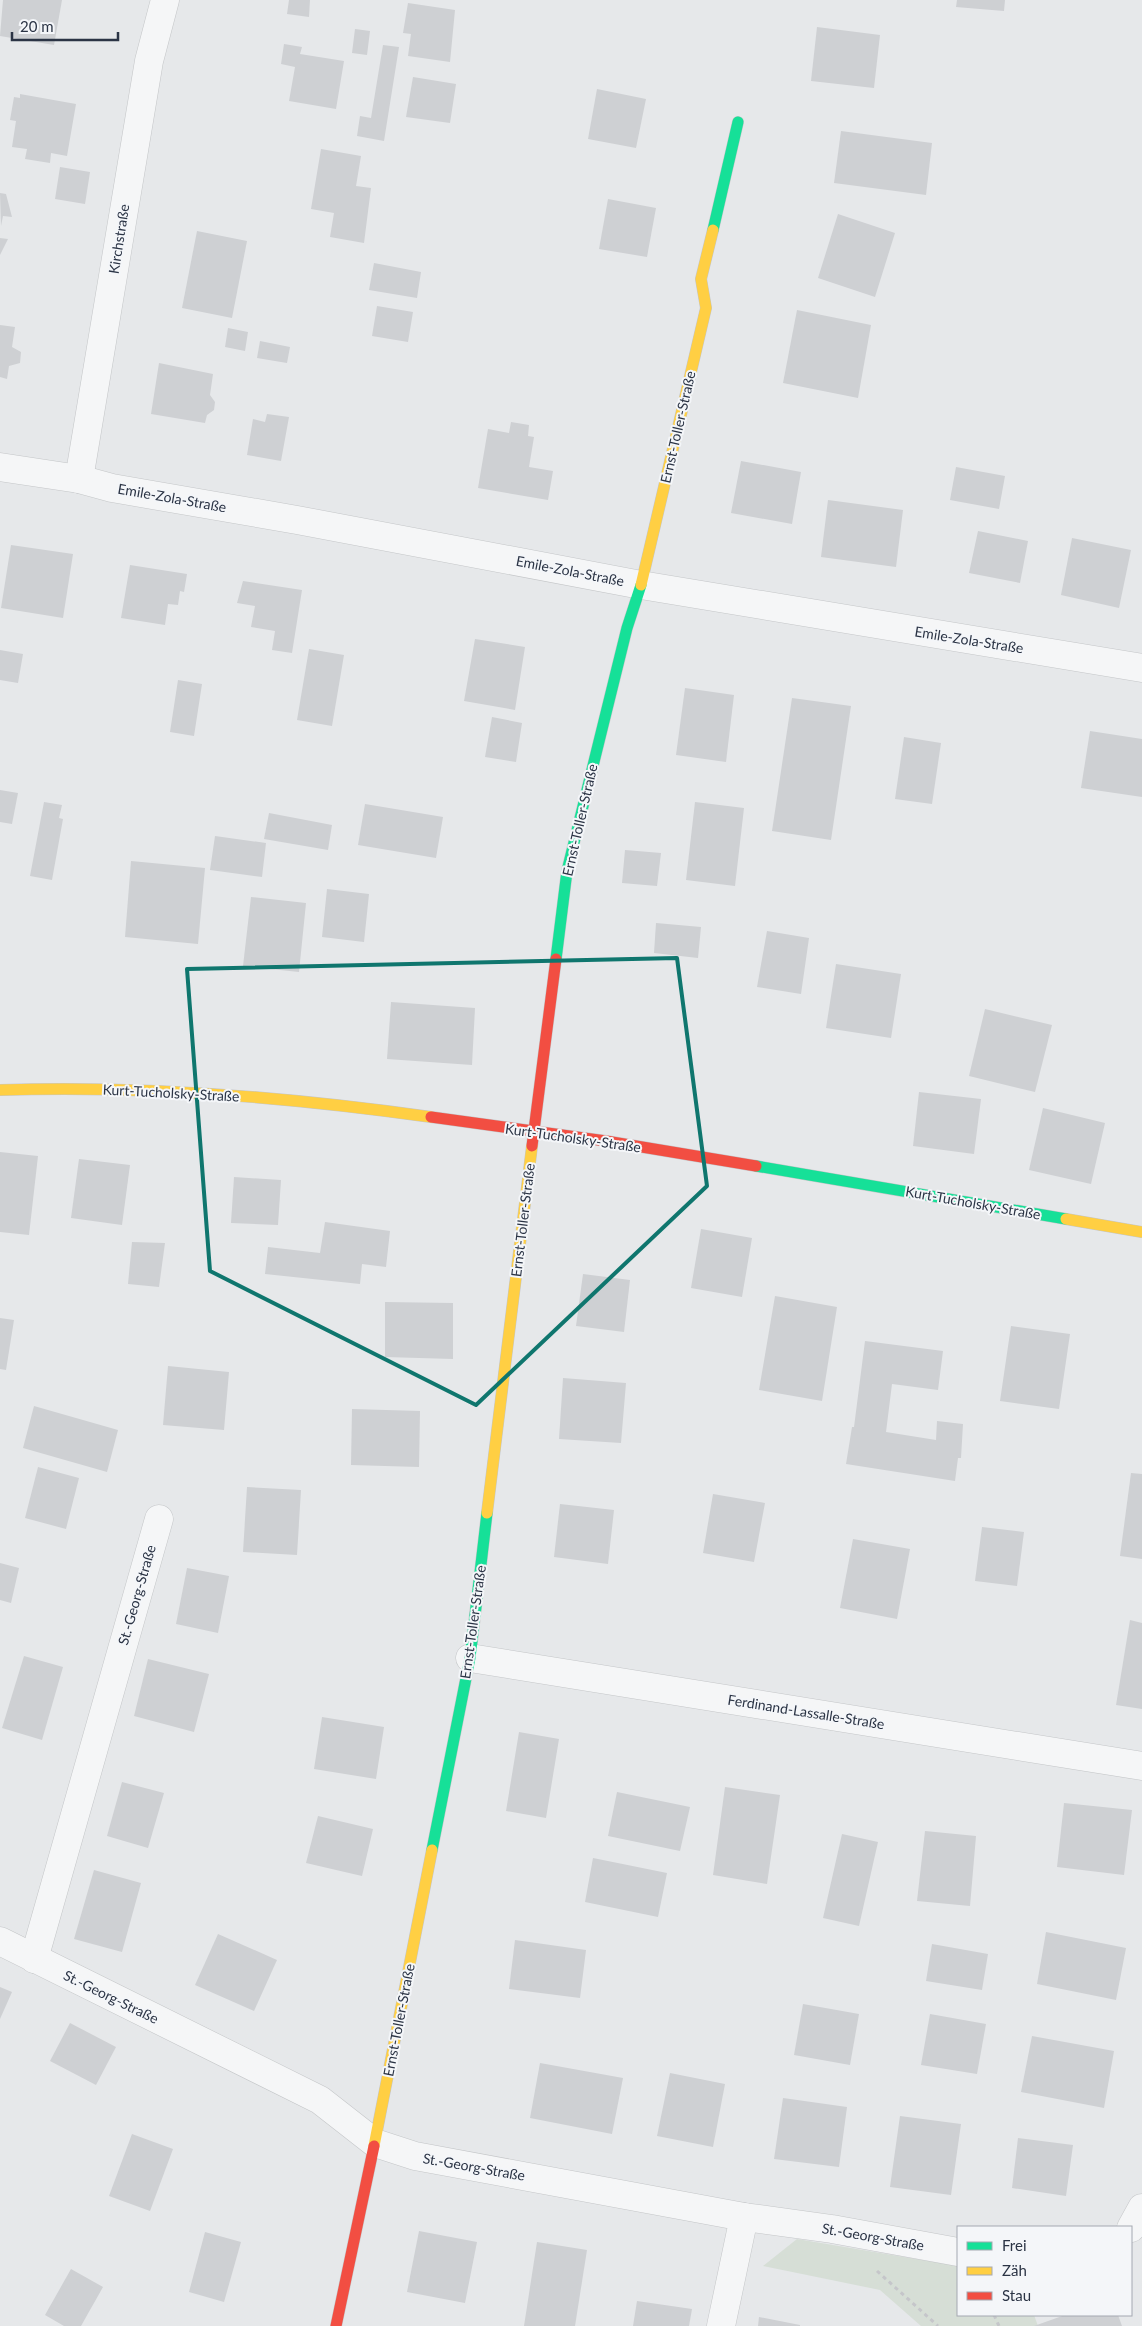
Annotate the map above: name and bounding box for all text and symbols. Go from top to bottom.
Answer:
scale bar [12,10,119,42]
text: 20 m [20,17,54,35]
street label: Kirchstraße [105,203,132,275]
street label: Ernst-Toller-Straße [656,369,699,485]
street label: Emile-Zola-Straße [117,480,228,515]
street label: Emile-Zola-Straße [515,552,626,589]
street label: Emile-Zola-Straße [914,623,1025,656]
street label: Ernst-Toller-Straße [558,762,601,878]
street label: Kurt-Tucholsky-Straße [102,1080,240,1105]
street label: Kurt-Tucholsky-Straße [504,1120,642,1155]
street label: Ernst-Toller-Straße [507,1162,538,1278]
street label: Kurt-Tucholsky-Straße [904,1182,1042,1223]
street label: St.-Georg-Straße [114,1543,159,1647]
street label: Ernst-Toller-Straße [456,1564,489,1680]
street label: Ferdinand-Lassalle-Straße [726,1691,886,1732]
street label: Ernst-Toller-Straße [379,1962,418,2078]
street label: St.-Georg-Straße [61,1966,161,2027]
street label: St.-Georg-Straße [422,2149,527,2184]
street label: St.-Georg-Straße [821,2219,926,2254]
legend [957,2226,1132,2316]
text: Frei [1002,2236,1027,2254]
text: Zäh [1002,2261,1027,2279]
text: Stau [1002,2286,1031,2304]

